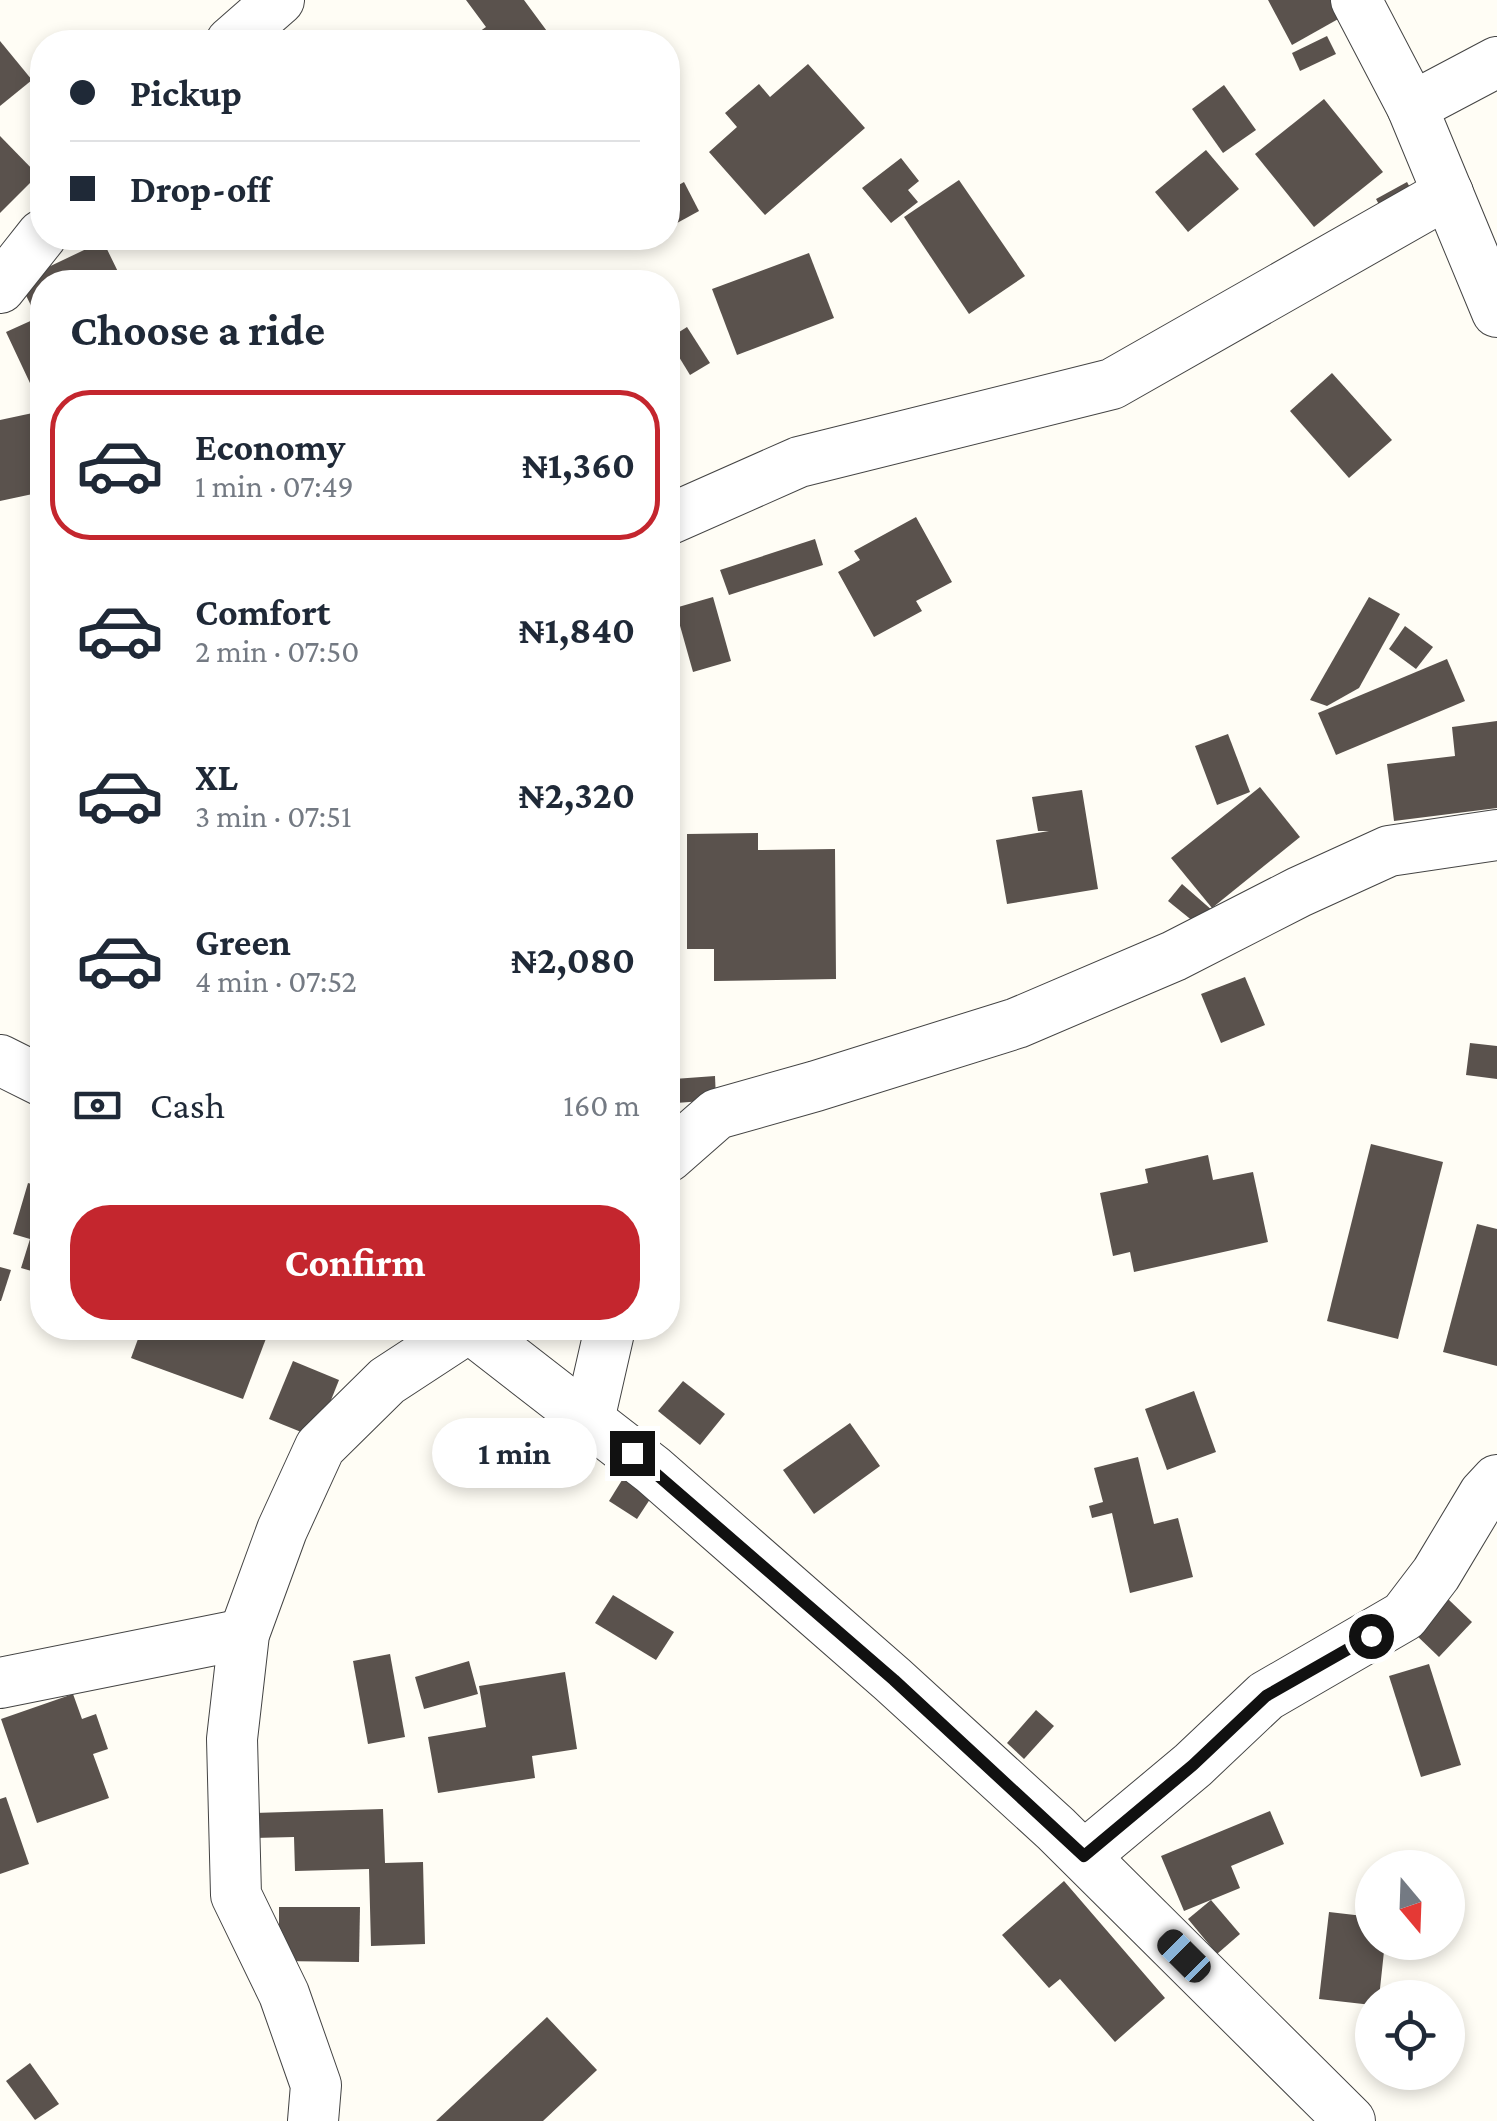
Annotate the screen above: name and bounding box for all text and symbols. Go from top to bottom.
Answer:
text: Pickup [130,72,242,114]
text: Drop-off [130,168,271,210]
text: Choose a ride [70,305,325,355]
icon: car [75,420,165,510]
text: Economy [195,426,345,468]
text: ₦1,360 [522,444,635,486]
text: 1 min · 07:49 [195,468,354,504]
icon: car [75,585,165,675]
text: Comfort [195,591,331,633]
text: ₦1,840 [519,609,635,651]
text: 2 min · 07:50 [195,633,359,669]
icon: car [75,750,165,840]
text: XL [195,756,238,798]
text: ₦2,320 [519,774,635,816]
text: 3 min · 07:51 [195,798,352,834]
icon: car [75,915,165,1005]
text: Green [195,921,291,963]
text: ₦2,080 [511,939,635,981]
text: 4 min · 07:52 [195,963,357,999]
icon: cash [70,1078,125,1133]
text: Cash [150,1084,225,1126]
text: 160 m [563,1087,640,1123]
button: Confirm [70,1205,640,1320]
callout: 1 min [432,1418,597,1488]
route end [610,1431,655,1476]
text: 1 min [478,1435,551,1471]
route start [1349,1614,1394,1659]
north arrow [1355,1850,1465,1960]
map controls [1355,1850,1465,2090]
car [1152,1924,1216,1988]
button: locate [1355,1980,1465,2090]

